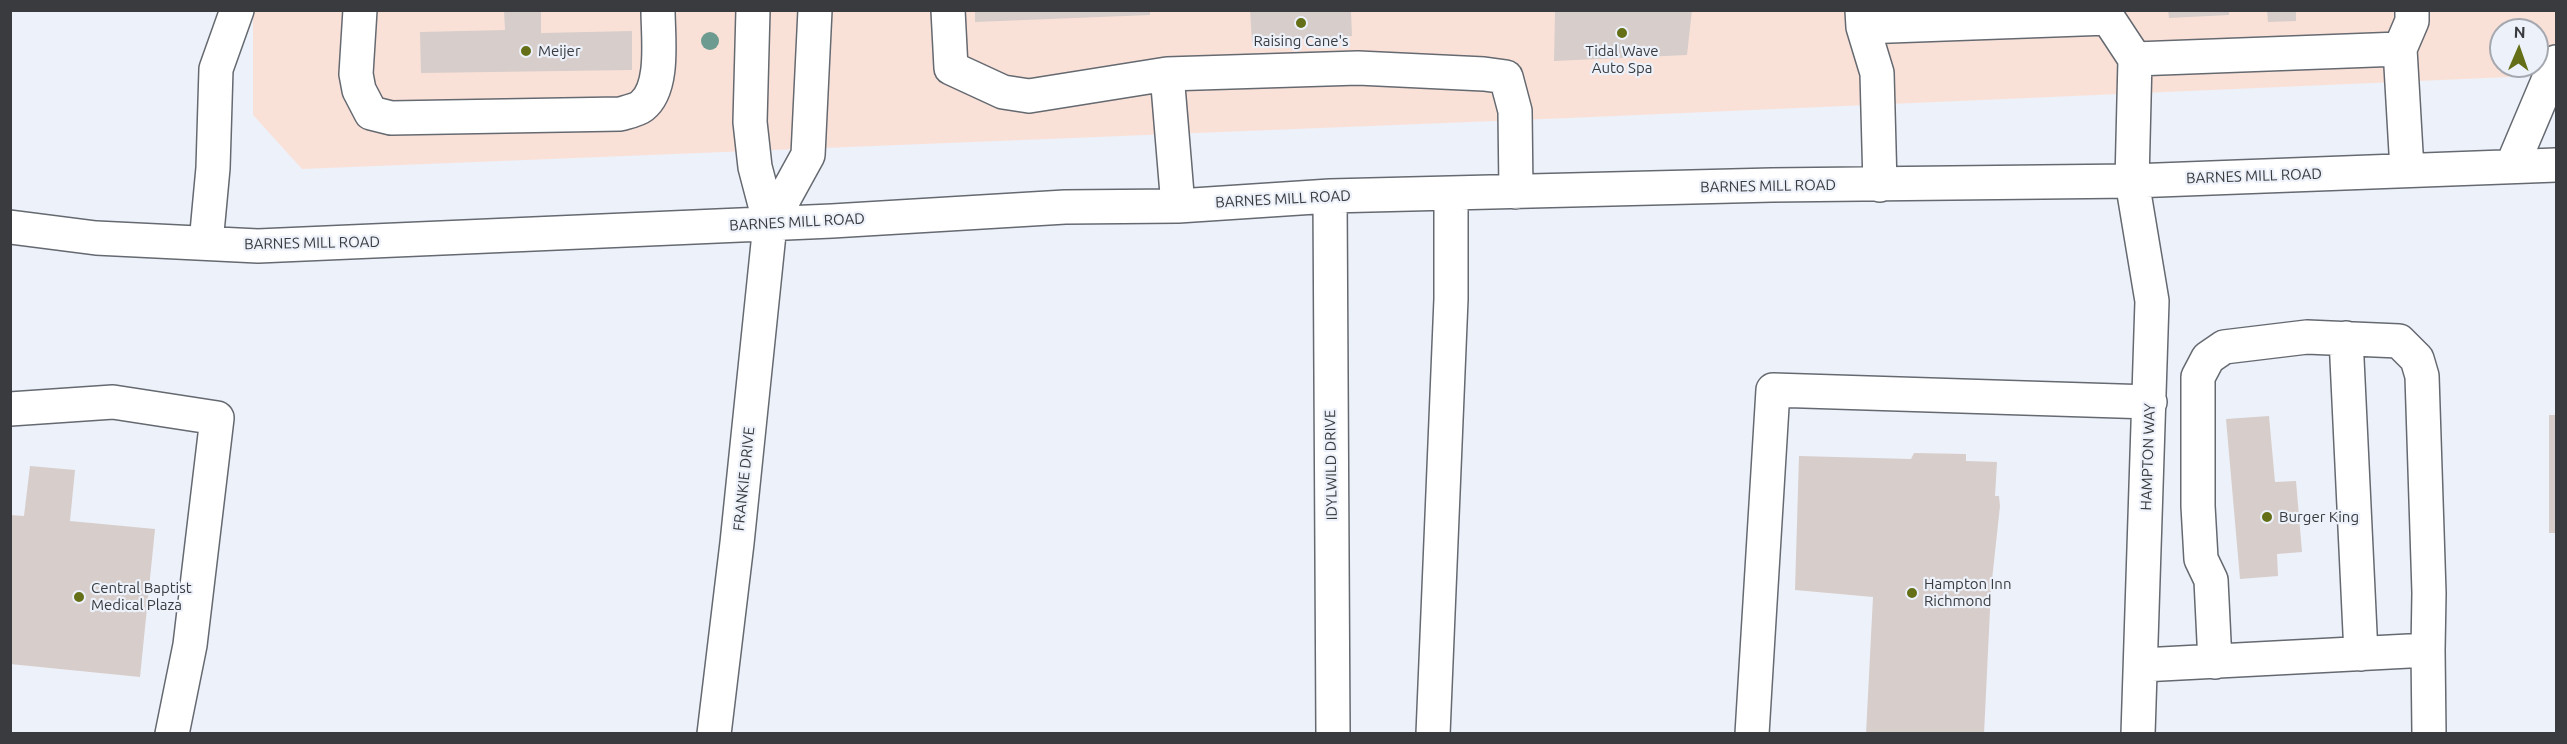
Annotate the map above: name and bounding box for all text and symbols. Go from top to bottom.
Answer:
marker: Raising Cane's [1294,16,1308,30]
north arrow [2489,18,2549,78]
text: N [2513,23,2526,41]
marker: Tidal Wave Auto Spa [1615,26,1629,40]
place label: Raising Cane's [1253,32,1349,50]
place label: Meijer [538,42,581,60]
place label: Tidal Wave Auto Spa [1585,42,1659,77]
marker: Meijer [519,44,533,58]
street label: BARNES MILL ROAD [2186,165,2322,187]
street label: BARNES MILL ROAD [1700,176,1836,196]
street label: BARNES MILL ROAD [1215,186,1351,212]
street label: BARNES MILL ROAD [729,209,865,235]
street label: BARNES MILL ROAD [244,233,380,253]
street label: HAMPTON WAY [2137,403,2159,511]
street label: IDYLWILD DRIVE [1321,409,1341,521]
street label: FRANKIE DRIVE [730,426,758,532]
place label: Burger King [2279,508,2359,526]
marker: Burger King [2260,510,2274,524]
place label: Hampton Inn Richmond [1924,575,2011,610]
place label: Central Baptist Medical Plaza [91,579,192,614]
marker: Hampton Inn Richmond [1905,586,1919,600]
marker: Central Baptist Medical Plaza [72,590,86,604]

